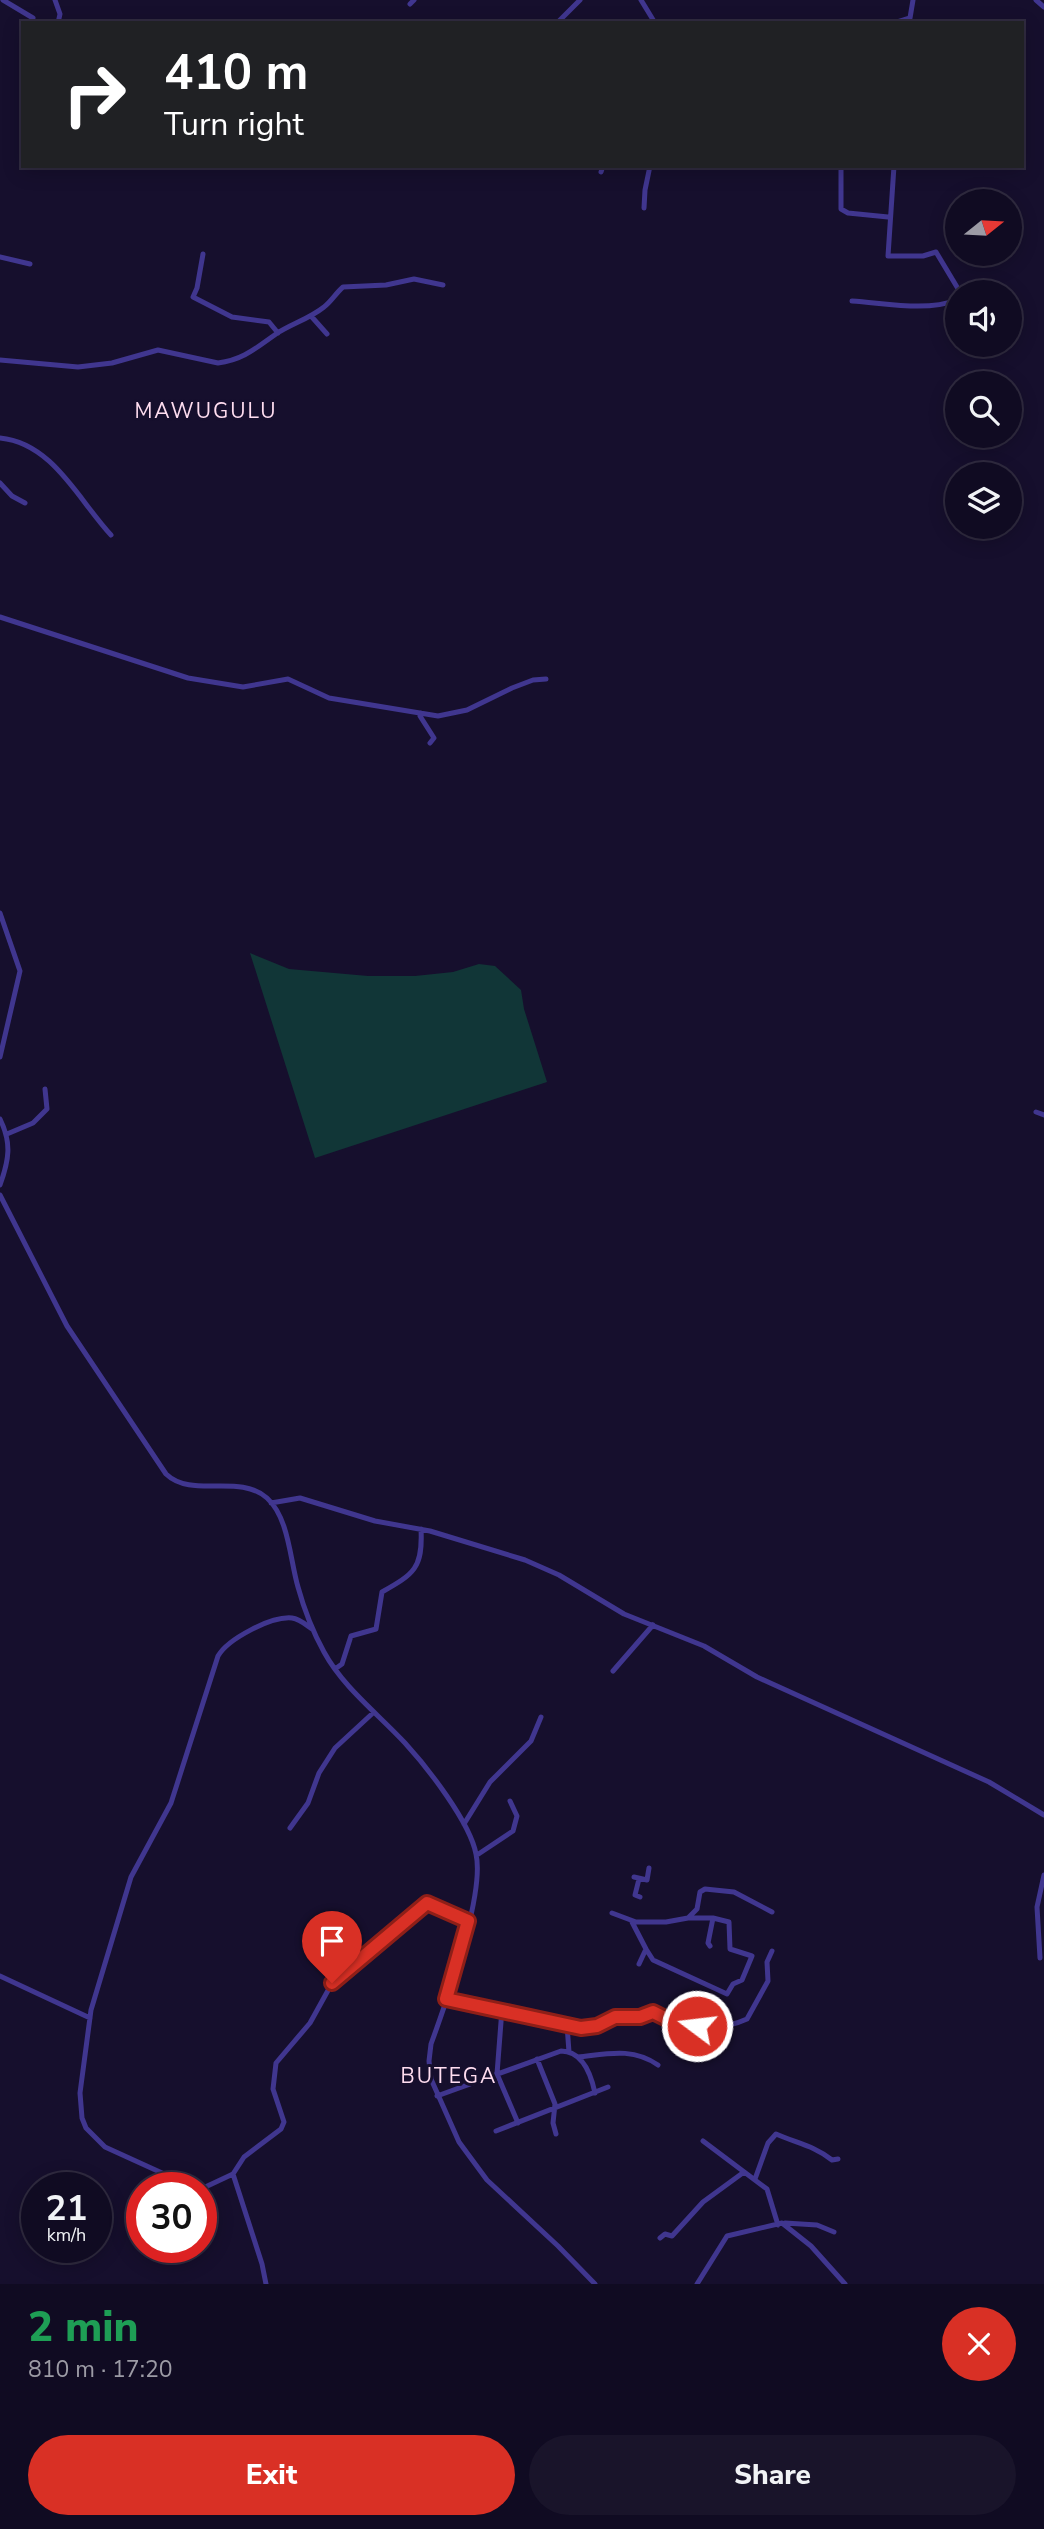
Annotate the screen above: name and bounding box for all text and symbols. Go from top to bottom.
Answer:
text: 410 m [164,39,308,106]
icon: right [49,49,140,140]
text: Turn right [164,103,304,146]
north arrow [945,189,1022,266]
map controls [945,189,1022,539]
button: sound [945,280,1022,357]
button: search [945,371,1022,448]
district label: MAWUGULU [134,397,278,425]
button: layers [945,462,1022,539]
pin [302,1911,362,1983]
icon: arrive [313,1922,351,1960]
position arrow [660,1989,734,2063]
district label: BUTEGA [401,2062,497,2090]
speed limit sign: 30 [126,2172,217,2263]
text: 21 [45,2185,88,2232]
text: km/h [47,2223,86,2247]
text: 2 min [28,2299,138,2356]
button: close [942,2307,1016,2381]
text: 810 m · 17:20 [28,2354,173,2385]
button: Exit [28,2435,515,2515]
button: Share [529,2435,1016,2515]

